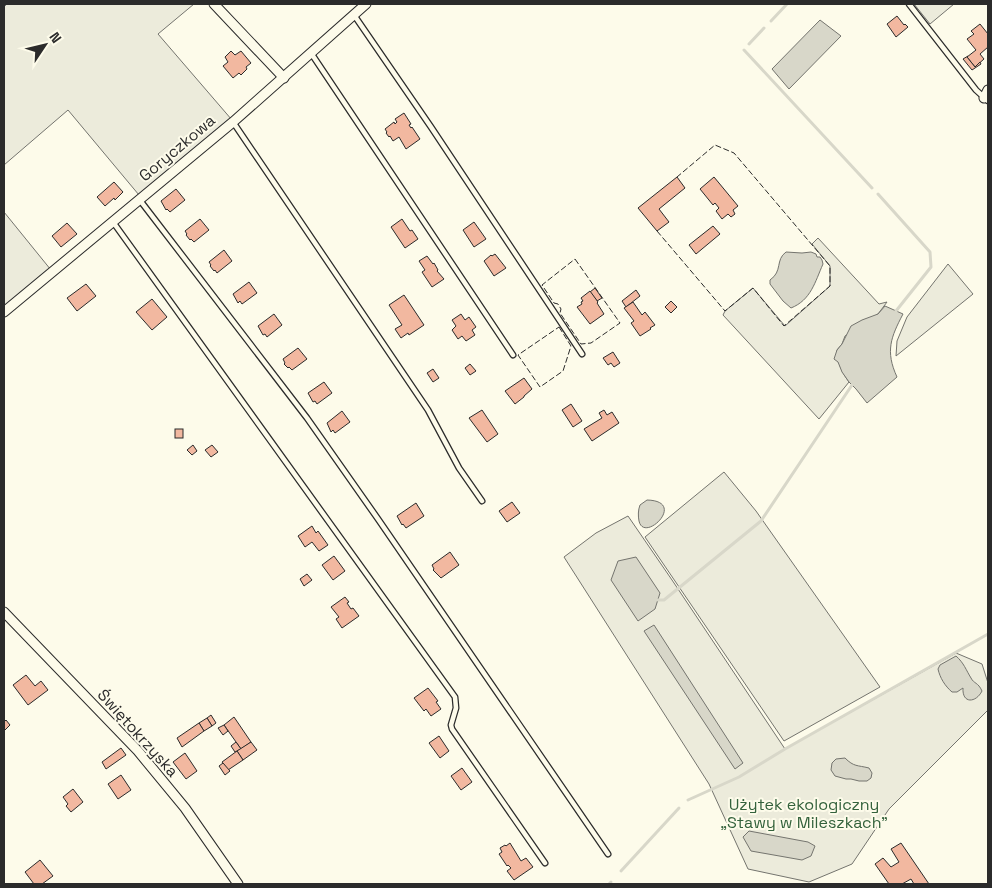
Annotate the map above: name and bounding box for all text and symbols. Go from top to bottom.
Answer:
north arrow [20,20,70,70]
text: N [46,29,66,47]
street label: Goryczkowa [134,110,220,186]
street label: Świętokrzyska [93,685,183,781]
park label: Użytek ekologiczny „Stawy w Mileszkach” [720,794,888,833]

